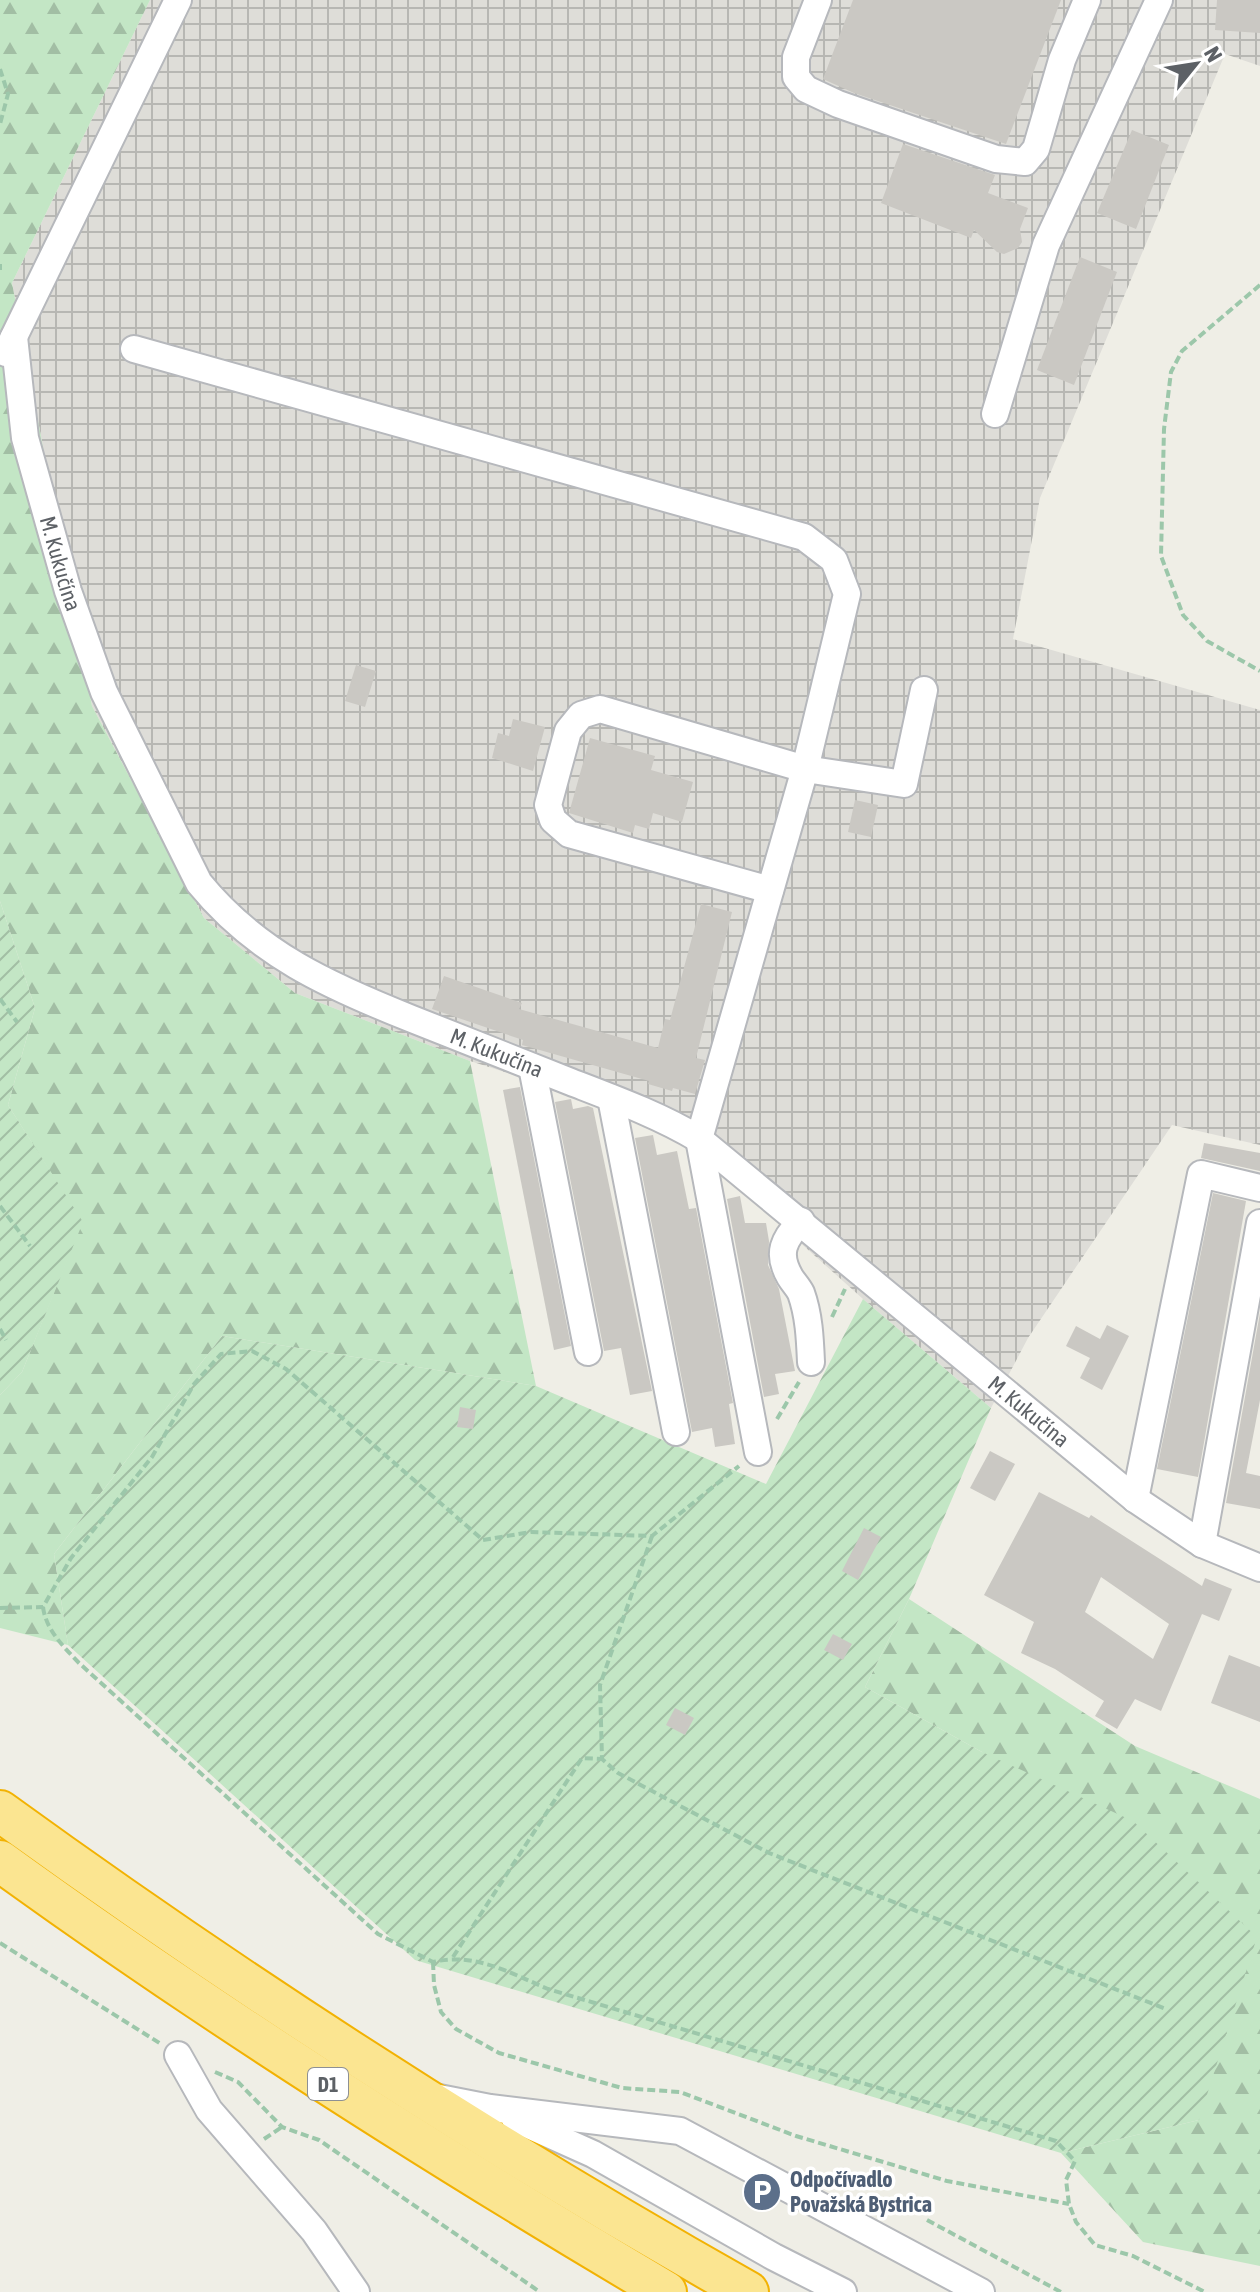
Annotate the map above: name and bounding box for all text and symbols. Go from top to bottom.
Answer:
north arrow [1156,24,1236,104]
text: N [1199,42,1228,66]
street label: M. Kukučína [35,513,87,614]
street label: M. Kukučína [447,1023,547,1083]
street label: M. Kukučína [983,1370,1075,1452]
road number: D1 [308,2068,348,2100]
place label: Odpočívadlo Považská Bystrica [790,2166,932,2217]
parking icon: Odpočívadlo Považská Bystrica [741,2171,783,2213]

